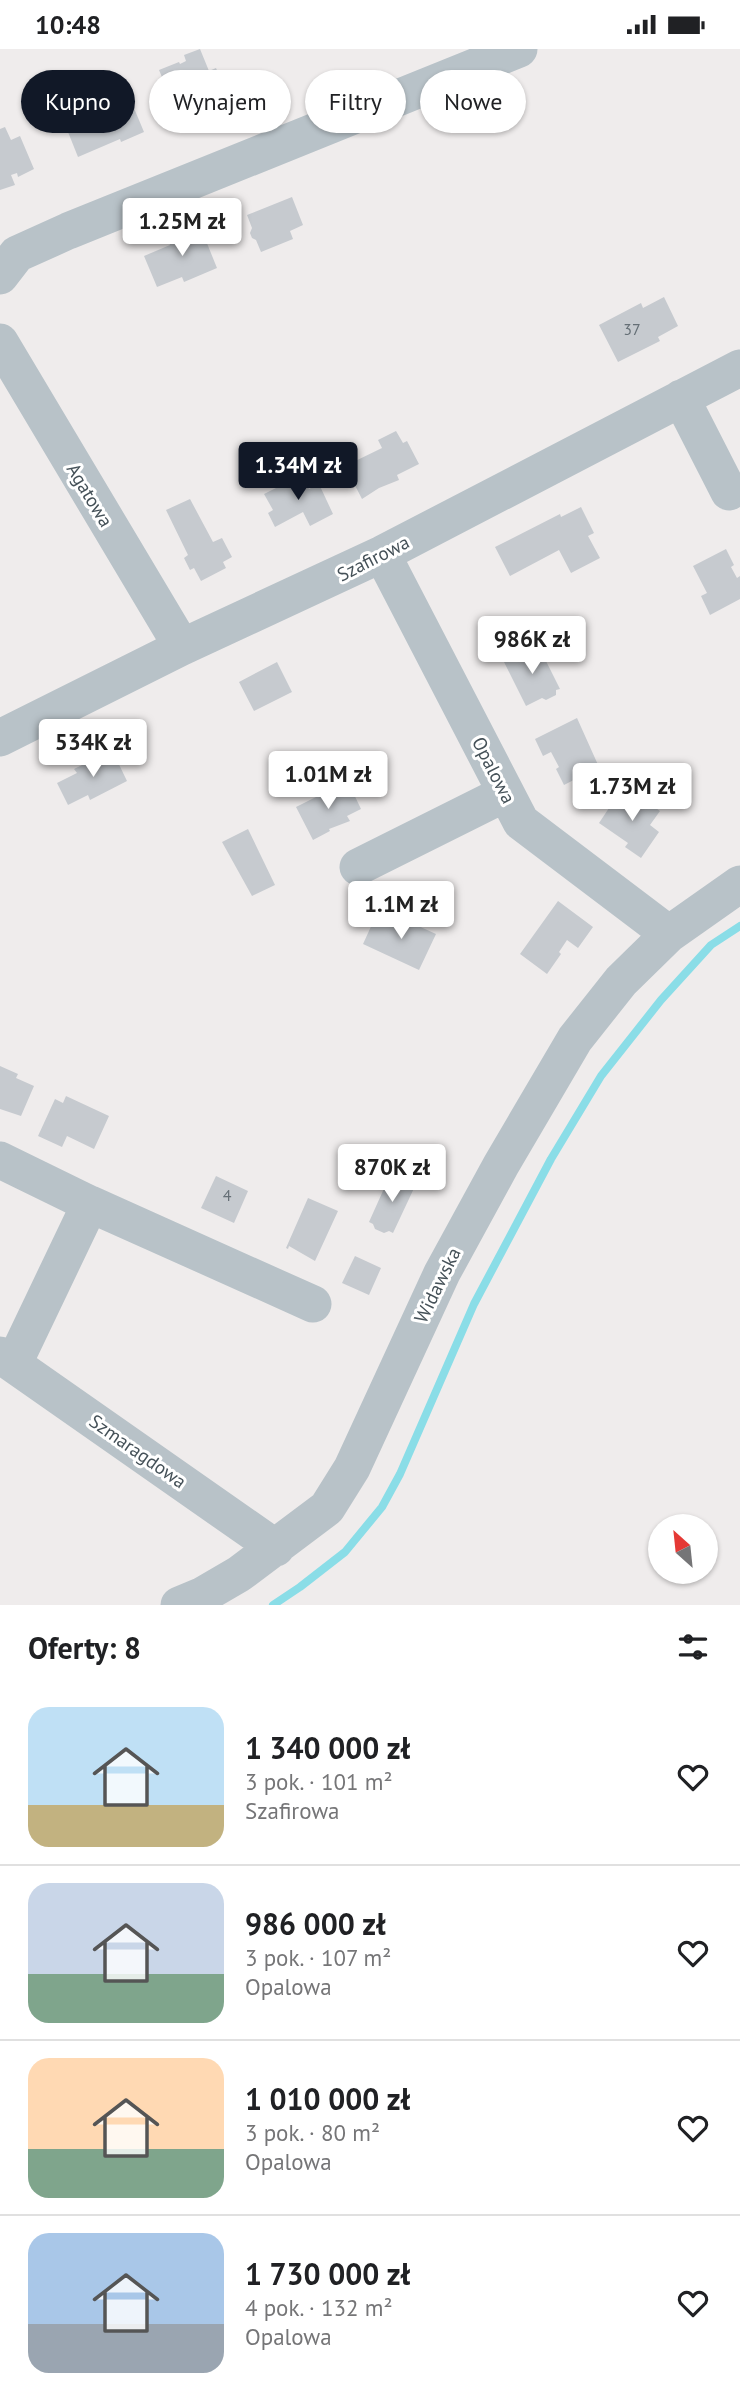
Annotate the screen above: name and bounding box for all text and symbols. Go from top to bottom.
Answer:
text: 10:48 [35,8,101,41]
chip: Kupno [21,70,135,133]
chip: Wynajem [149,70,291,133]
chip: Filtry [305,70,406,133]
chip: Nowe [420,70,526,133]
pin: 1.25M zł [110,199,254,258]
text: 1.25M zł [139,206,225,235]
house number: 37 [623,319,641,339]
pin: 1.34M zł [226,442,370,502]
text: 1.34M zł [255,450,341,479]
street label: Agatowa [62,459,118,531]
street label: Szafirowa [333,530,413,586]
pin: 986K zł [467,617,597,676]
text: 986K zł [494,624,570,653]
pin: 534K zł [28,719,158,779]
text: 534K zł [55,727,131,756]
street label: Opalowa [467,733,521,807]
pin: 1.01M zł [256,751,400,811]
text: 1.01M zł [285,759,371,788]
pin: 1.73M zł [560,763,704,823]
text: 1.73M zł [589,771,675,800]
pin: 1.1M zł [336,881,466,941]
text: 1.1M zł [364,889,438,918]
pin: 870K zł [327,1145,457,1204]
text: 870K zł [354,1152,430,1181]
house number: 4 [223,1185,232,1205]
street label: Widawska [408,1243,466,1327]
street label: Szmaragdowa [85,1409,191,1493]
north arrow [648,1514,718,1584]
map controls [648,1514,718,1584]
text: Oferty: 8 [28,1628,141,1667]
icon: filters [674,1628,712,1666]
text: 1 340 000 zł [245,1728,410,1767]
icon: home [84,1735,168,1819]
icon: heart [674,1758,712,1796]
text: 3 pok. · 101 m² [245,1767,393,1796]
text: Szafirowa [245,1796,340,1825]
text: 986 000 zł [245,1904,386,1943]
icon: home [84,1911,168,1995]
icon: heart [674,1934,712,1972]
text: 3 pok. · 107 m² [245,1943,391,1972]
text: Opalowa [245,1972,332,2001]
text: 1 010 000 zł [245,2079,410,2118]
icon: home [84,2086,168,2170]
icon: heart [674,2109,712,2147]
text: 3 pok. · 80 m² [245,2118,380,2147]
text: Opalowa [245,2147,332,2176]
text: 1 730 000 zł [245,2254,410,2293]
icon: home [84,2261,168,2345]
icon: heart [674,2284,712,2322]
text: 4 pok. · 132 m² [245,2293,393,2322]
text: Opalowa [245,2322,332,2351]

